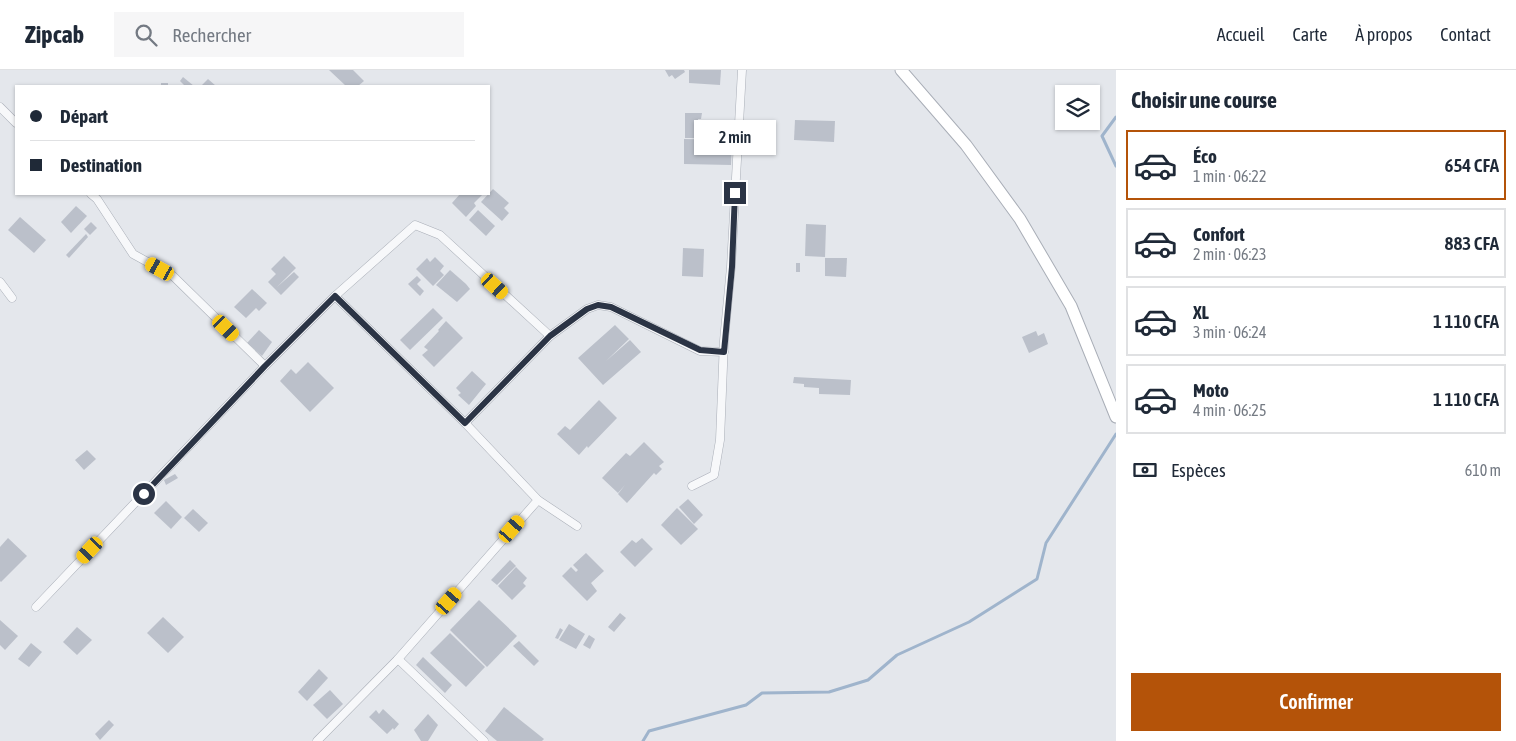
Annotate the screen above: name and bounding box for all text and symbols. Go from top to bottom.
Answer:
search box [114,12,464,57]
text: Zipcab [25,21,84,48]
icon: search [132,21,160,49]
text: Rechercher [172,24,251,46]
text: Accueil [1217,24,1265,45]
text: Carte [1293,24,1327,45]
text: À propos [1355,24,1412,45]
text: Contact [1440,24,1491,45]
map controls [1055,85,1100,130]
button: layers [1055,85,1100,130]
text: Choisir une course [1131,87,1277,113]
text: Départ [60,105,108,127]
callout: 2 min [694,121,776,156]
text: 2 min [719,128,751,146]
icon: car [1133,143,1178,188]
text: Éco [1193,145,1217,167]
text: Destination [60,154,142,176]
text: 654 CFA [1444,154,1499,176]
text: 1 min · 06:22 [1193,167,1266,185]
route end [724,182,746,204]
icon: car [1133,221,1178,266]
text: Confort [1193,223,1245,245]
text: 883 CFA [1444,232,1499,254]
text: 2 min · 06:23 [1193,245,1266,263]
car [143,255,176,283]
car [478,270,511,302]
icon: car [1133,299,1178,344]
text: XL [1193,301,1209,323]
text: 1 110 CFA [1433,310,1499,332]
car [209,312,242,344]
text: 3 min · 06:24 [1193,323,1266,341]
icon: car [1133,377,1178,422]
text: Moto [1193,379,1229,401]
text: 1 110 CFA [1433,388,1499,410]
text: 4 min · 06:25 [1193,401,1266,419]
icon: cash [1131,456,1159,484]
text: Espèces [1171,459,1226,481]
text: 610 m [1465,461,1501,479]
route start [133,483,155,505]
car [496,513,527,545]
car [74,534,105,566]
car [433,585,464,617]
button: Confirmer [1131,673,1501,731]

